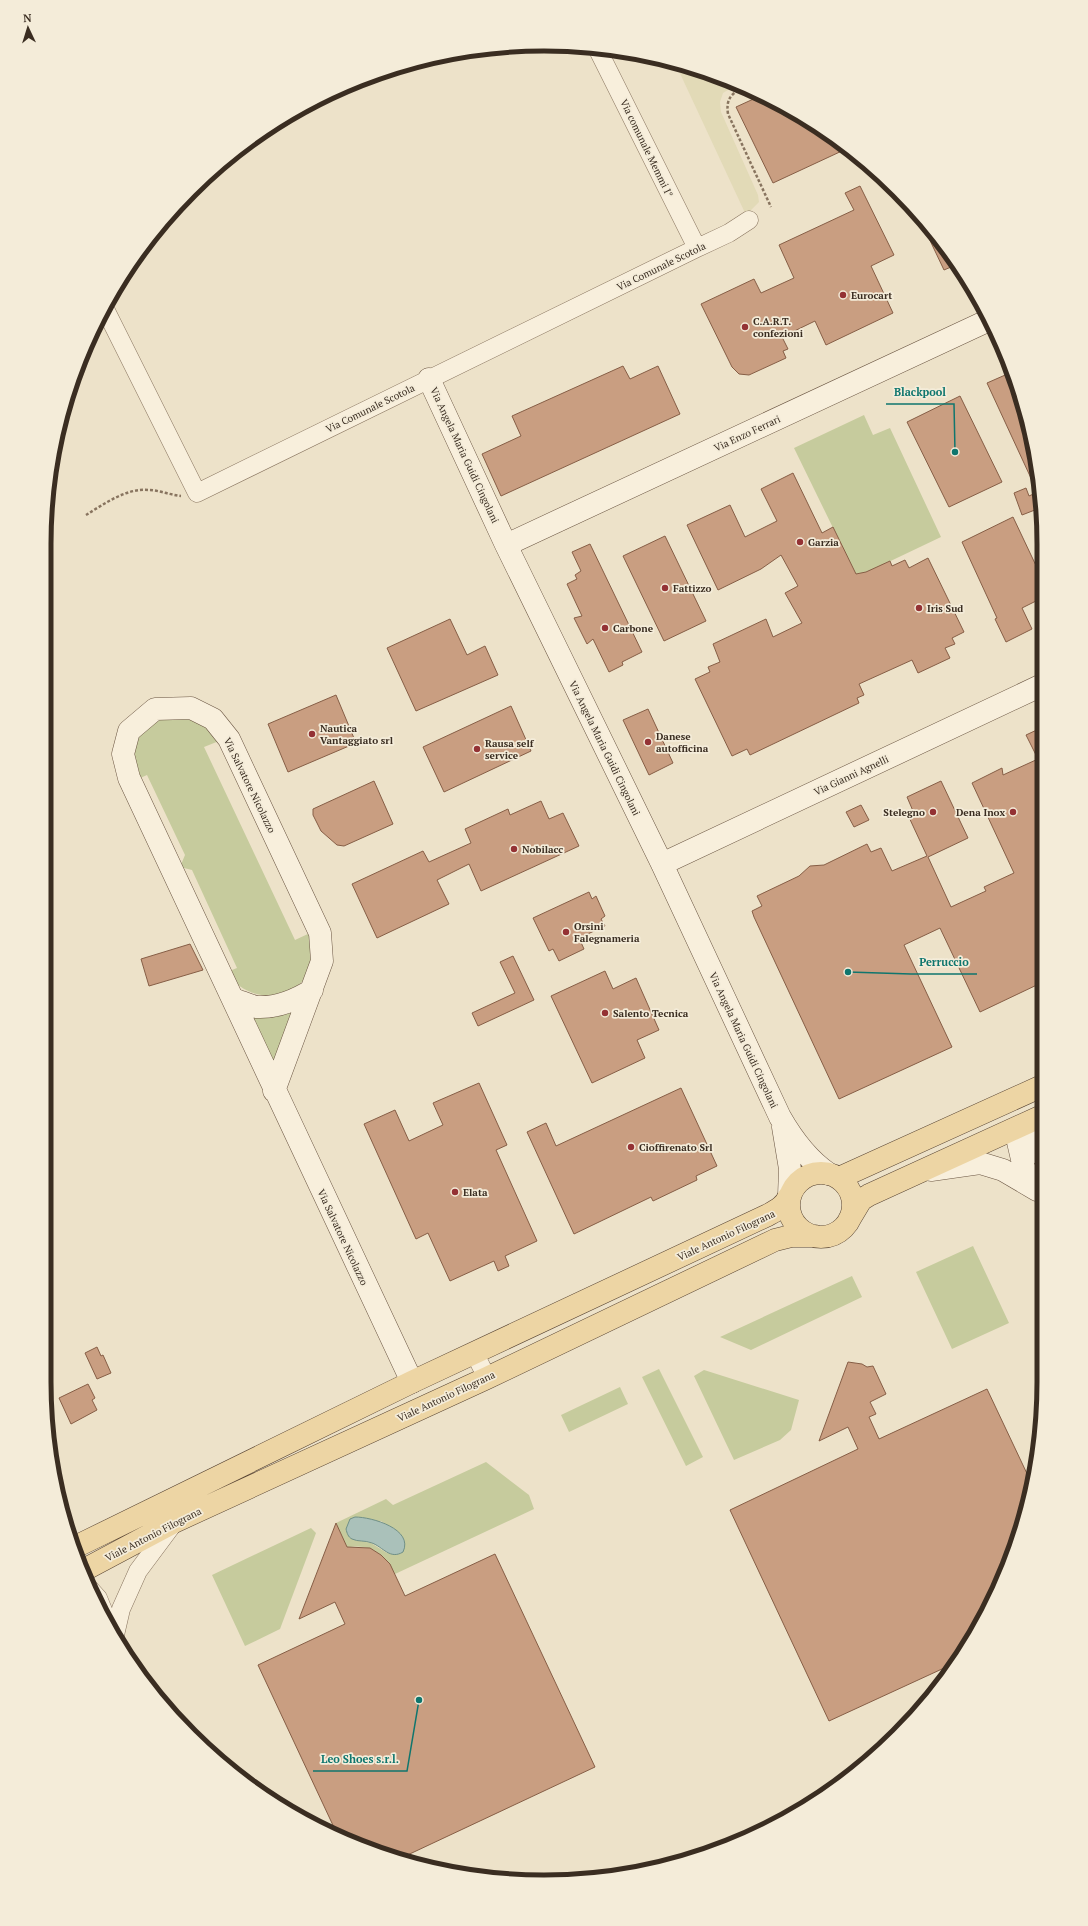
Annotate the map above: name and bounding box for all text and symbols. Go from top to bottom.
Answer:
north arrow [8,8,48,48]
text: N [23,11,33,25]
street label: Via comunale Memmi I° [617,97,676,199]
street label: Via Comunale Scotola [615,239,708,294]
place label: Eurocart [851,289,892,302]
marker: Eurocart [838,290,848,300]
place label: C.A.R.T. confezioni [753,315,804,340]
marker: C.A.R.T. confezioni [740,322,750,332]
street label: Via Comunale Scotola [324,381,417,436]
callout: Blackpool [886,381,954,404]
street label: Via Angela Maria Guidi Cingolani [427,385,502,525]
text: Blackpool [894,385,946,399]
street label: Via Enzo Ferrari [712,412,783,455]
place label: Garzia [808,536,839,549]
marker: Garzia [795,537,805,547]
place label: Fattizzo [673,582,712,595]
marker: Fattizzo [660,583,670,593]
place label: Iris Sud [927,602,963,615]
marker: Iris Sud [914,603,924,613]
place label: Carbone [613,622,654,635]
marker: Carbone [600,623,610,633]
street label: Via Angela Maria Guidi Cingolani [566,679,643,818]
place label: Nautica Vantaggiato srl [320,722,394,747]
marker: Nautica Vantaggiato srl [307,729,317,739]
place label: Danese autofficina [656,730,709,755]
street label: Via Salvatore Nicolazzo [221,735,279,836]
place label: Rausa self service [485,737,535,762]
marker: Danese autofficina [643,737,653,747]
marker: Rausa self service [472,744,482,754]
street label: Via Gianni Agnelli [812,752,891,798]
place label: Stelegno [883,806,925,819]
place label: Dena Inox [956,806,1005,819]
marker: Stelegno [928,807,938,817]
marker: Dena Inox [1008,807,1018,817]
place label: Nobilacc [522,843,563,856]
marker: Nobilacc [509,844,519,854]
place label: Orsini Falegnameria [574,920,640,945]
marker: Orsini Falegnameria [561,927,571,937]
callout: Perruccio [911,951,977,974]
text: Perruccio [919,955,969,969]
street label: Via Angela Maria Guidi Cingolani [706,970,781,1110]
place label: Salento Tecnica [613,1007,689,1020]
marker: Salento Tecnica [600,1008,610,1018]
place label: Cioffirenato Srl [639,1141,713,1154]
marker: Cioffirenato Srl [626,1142,636,1152]
place label: Elata [463,1186,488,1199]
street label: Via Salvatore Nicolazzo [315,1187,371,1288]
marker: Elata [450,1187,460,1197]
street label: Viale Antonio Filograna [675,1207,777,1264]
street label: Viale Antonio Filograna [395,1368,497,1425]
street label: Viale Antonio Filograna [103,1505,204,1564]
callout: Leo Shoes s.r.l. [313,1748,407,1771]
text: Leo Shoes s.r.l. [321,1752,399,1766]

